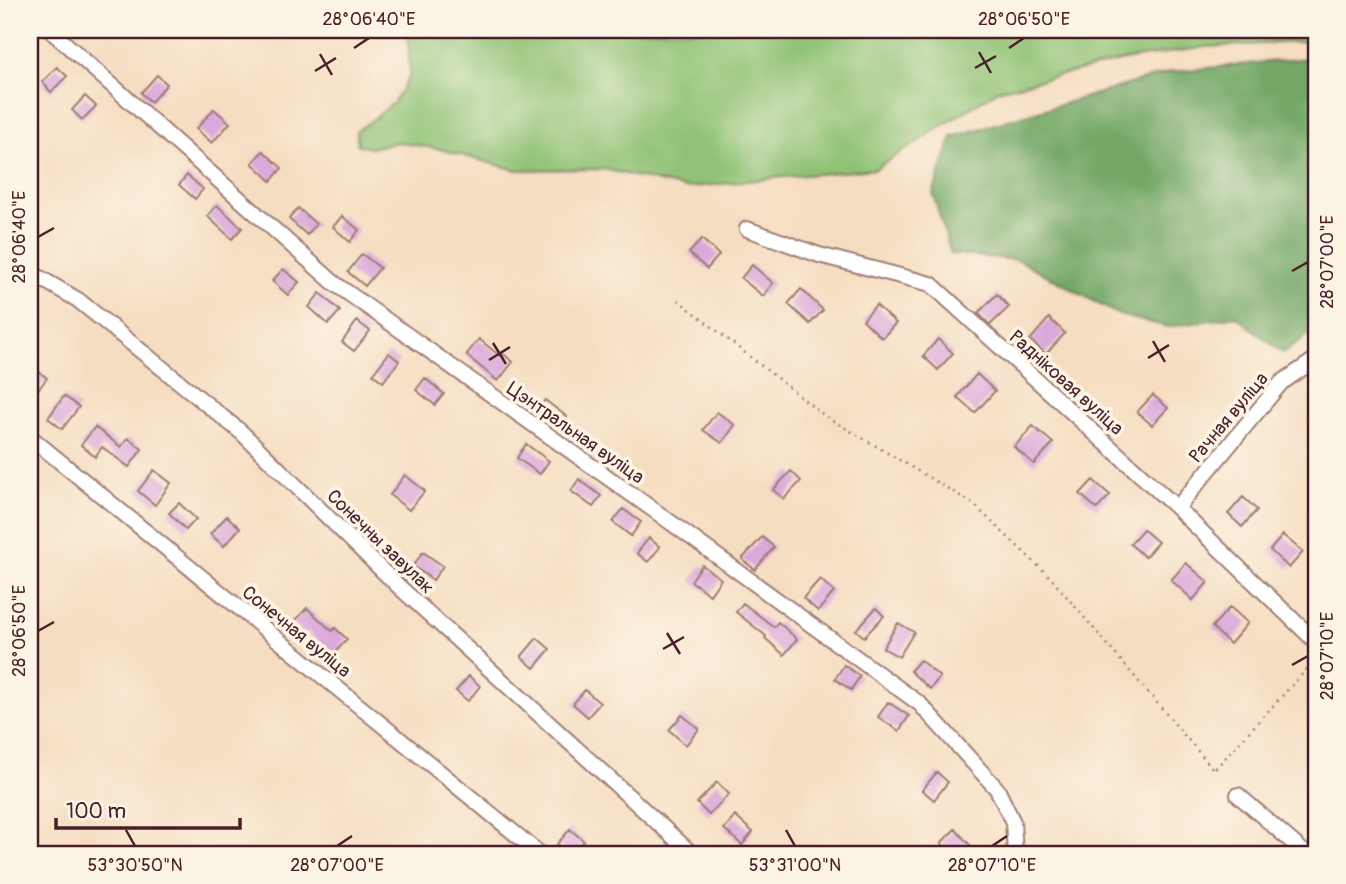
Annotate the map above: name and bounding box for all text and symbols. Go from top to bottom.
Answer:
text: 28°06'40"E [323,8,415,31]
text: 28°06'50"E [978,8,1070,31]
text: 28°06'40"E [8,191,31,283]
text: 28°07'00"E [1316,215,1339,309]
street label: Радніковая вуліца [1004,325,1128,440]
street label: Рачная вуліца [1184,367,1274,468]
street label: Цэнтральная вуліца [502,376,649,489]
street label: Сонечны завулак [322,484,439,599]
street label: Сонечная вуліца [237,580,356,683]
text: 28°06'50"E [8,585,31,677]
text: 28°07'10"E [1316,612,1339,700]
scale bar [56,786,240,830]
text: 100 m [66,798,126,825]
text: 53°30'50"N [87,854,183,877]
text: 28°07'00"E [290,854,384,877]
text: 53°31'00"N [749,854,841,877]
text: 28°07'10"E [948,854,1036,877]

